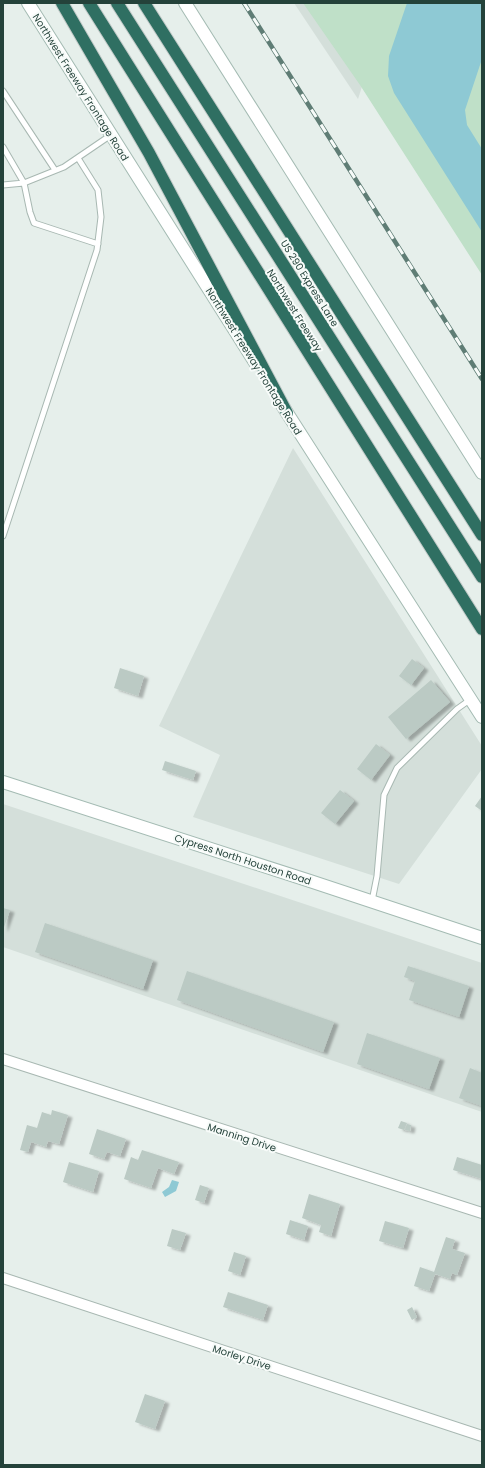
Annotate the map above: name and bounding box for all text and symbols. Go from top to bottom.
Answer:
street label: Northwest Freeway Frontage Road [29,11,132,164]
street label: US 290 Express Lane [277,237,342,330]
street label: Northwest Freeway [263,266,326,355]
street label: Northwest Freeway Frontage Road [202,285,305,438]
street label: Cypress North Houston Road [172,830,313,889]
street label: Manning Drive [206,1119,278,1156]
street label: Morley Drive [211,1341,273,1374]

